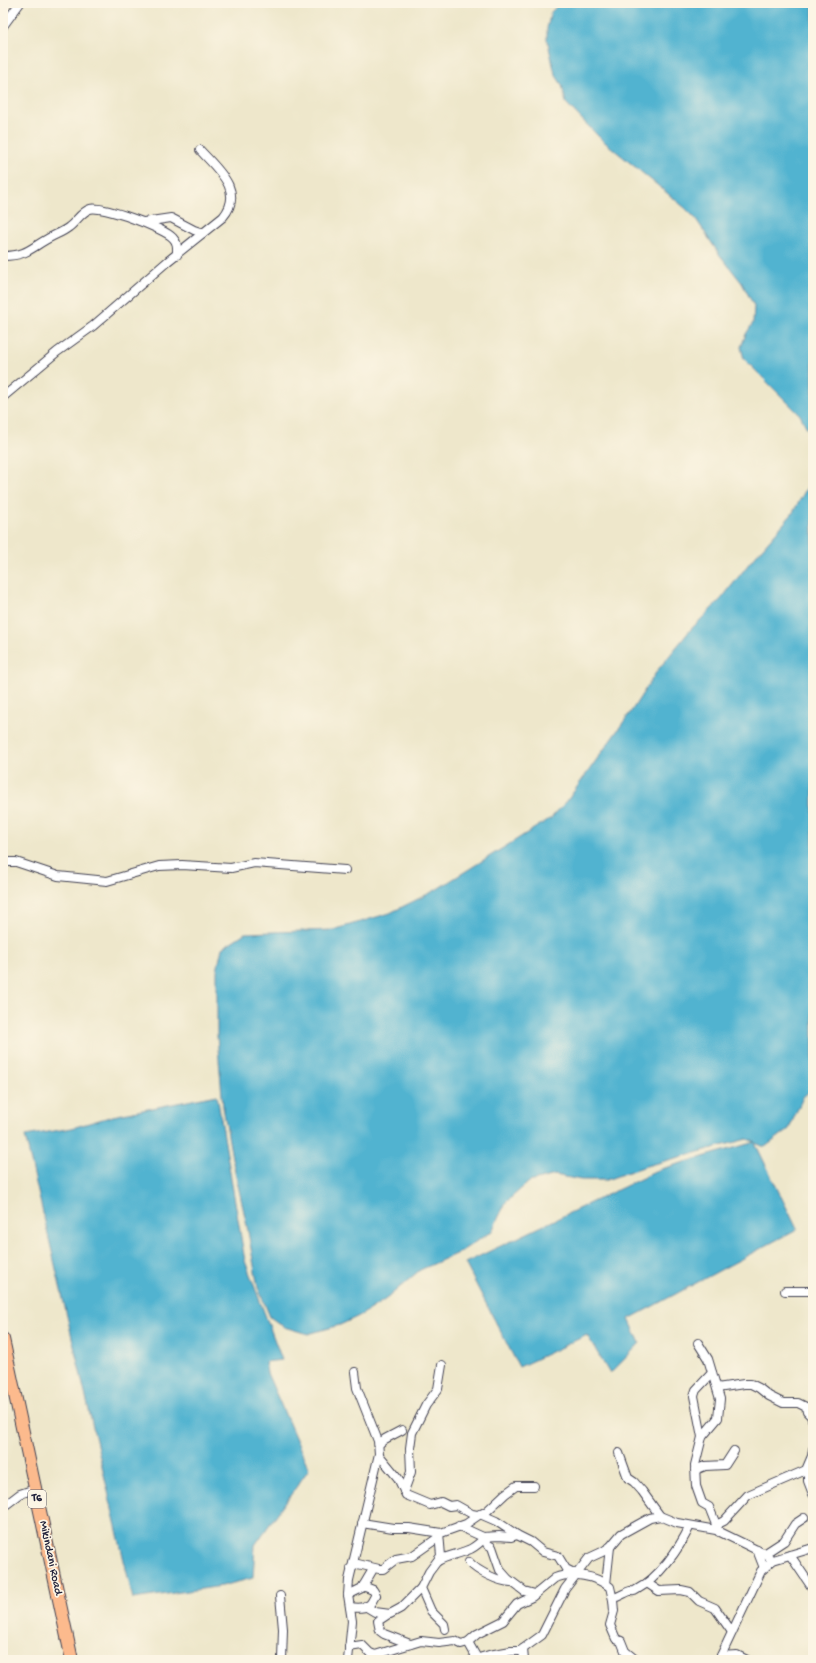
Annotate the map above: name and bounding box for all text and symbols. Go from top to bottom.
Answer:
road number: T6 [28,1490,46,1508]
street label: Mikindani Road [35,1520,65,1597]

